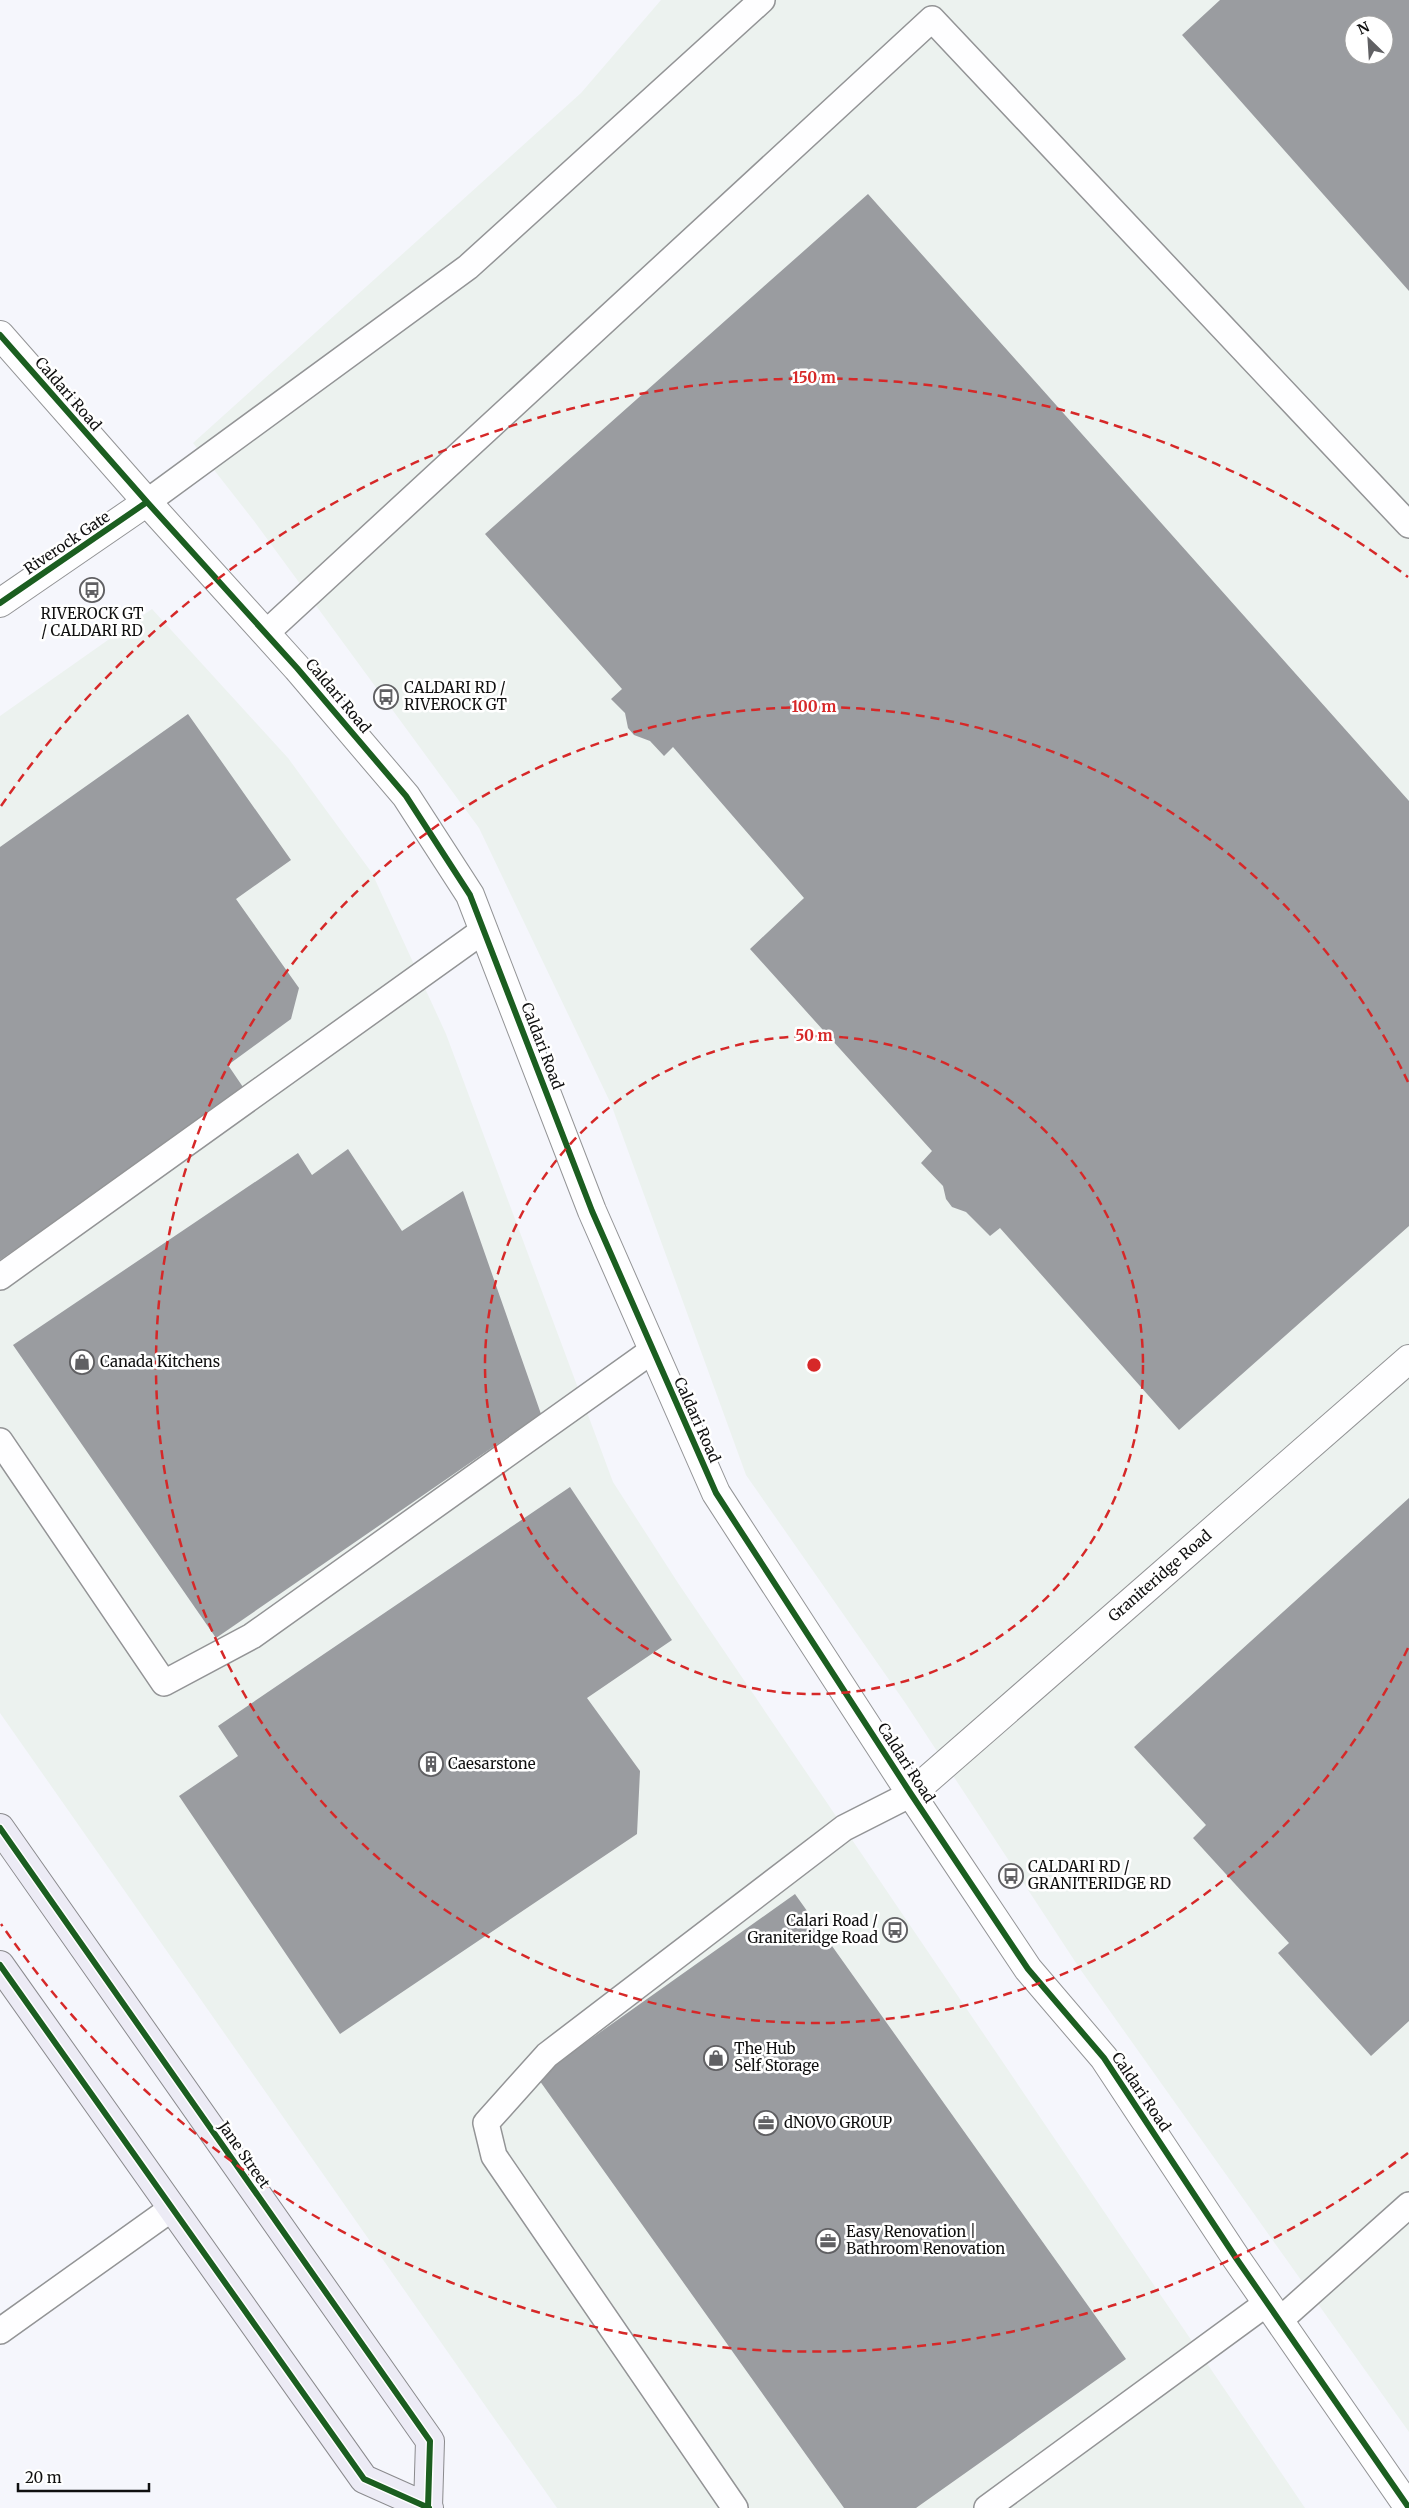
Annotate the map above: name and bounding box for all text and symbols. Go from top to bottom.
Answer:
north arrow [1344,15,1394,65]
text: N [1355,18,1372,39]
street label: Caldari Road [31,353,106,434]
text: 150 m [792,368,836,387]
street label: Riverock Gate [20,507,113,578]
bus stop icon: RIVEROCK GT / CALDARI RD [79,577,105,603]
place label: RIVEROCK GT / CALDARI RD [41,604,144,640]
street label: Caldari Road [302,655,375,737]
place label: CALDARI RD / RIVEROCK GT [404,678,508,714]
bus stop icon: CALDARI RD / RIVEROCK GT [373,684,399,710]
text: 100 m [792,697,836,716]
street label: Caldari Road [517,1000,568,1092]
text: 50 m [795,1026,833,1045]
shop icon: Canada Kitchens [69,1349,95,1375]
place label: Canada Kitchens [100,1352,220,1371]
centre of rings [805,1356,823,1374]
street label: Caldari Road [670,1374,725,1465]
street label: Graniteridge Road [1104,1526,1215,1626]
street label: Caldari Road [874,1719,939,1806]
building icon: Caesarstone [418,1751,444,1777]
place label: Caesarstone [448,1754,536,1773]
place label: CALDARI RD / GRANITERIDGE RD [1028,1857,1171,1893]
bus stop icon: CALDARI RD / GRANITERIDGE RD [998,1863,1024,1889]
place label: Calari Road / Graniteridge Road [747,1911,878,1947]
bus stop icon: Calari Road / Graniteridge Road [882,1917,908,1943]
place label: The Hub Self Storage [734,2039,819,2075]
shop icon: The Hub Self Storage [703,2045,729,2071]
street label: Caldari Road [1108,2048,1175,2135]
office icon: dNOVO GROUP [753,2110,779,2136]
place label: dNOVO GROUP [784,2113,892,2132]
street label: Jane Street [214,2117,274,2192]
place label: Easy Renovation | Bathroom Renovation [846,2222,1005,2258]
office icon: Easy Renovation | Bathroom Renovation [815,2228,841,2254]
scale bar [18,2460,149,2492]
text: 20 m [25,2468,62,2487]

